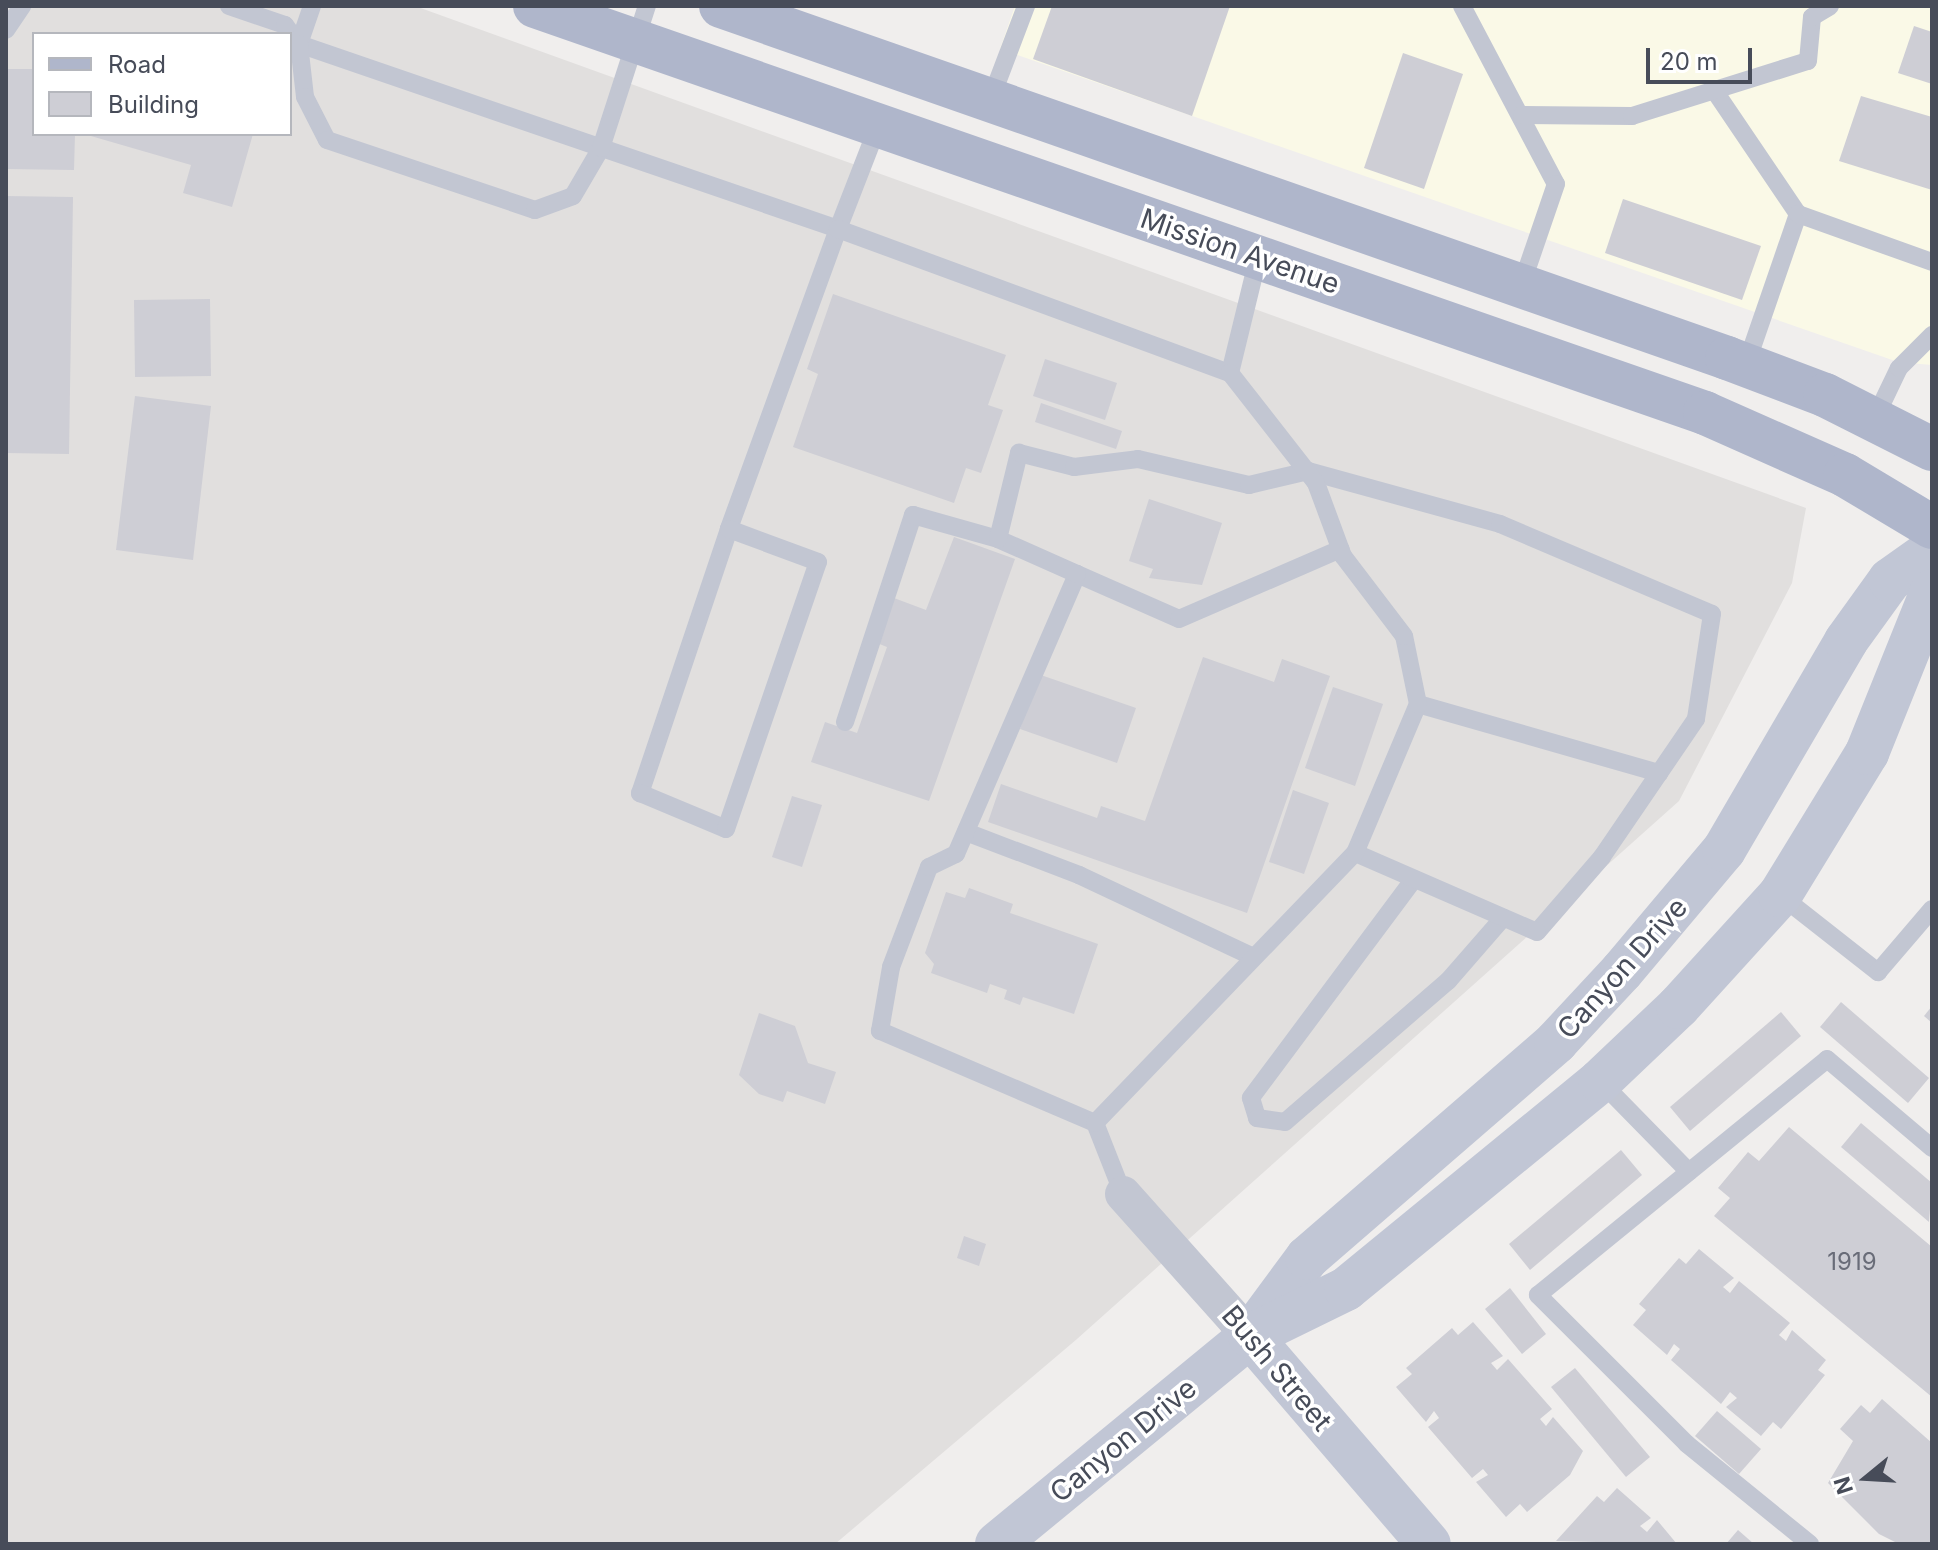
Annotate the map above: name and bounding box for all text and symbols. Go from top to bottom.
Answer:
legend [32,32,292,136]
scale bar [1650,32,1756,82]
text: 20 m [1660,47,1718,76]
text: Road [108,50,166,79]
text: Building [108,90,199,119]
street label: Mission Avenue [1136,201,1344,301]
street label: Canyon Drive [1550,891,1694,1045]
house number: 1919 [1827,1248,1877,1276]
street label: Bush Street [1215,1299,1339,1437]
street label: Canyon Drive [1043,1371,1203,1509]
north arrow [1826,1438,1906,1518]
text: N [1828,1473,1858,1497]

